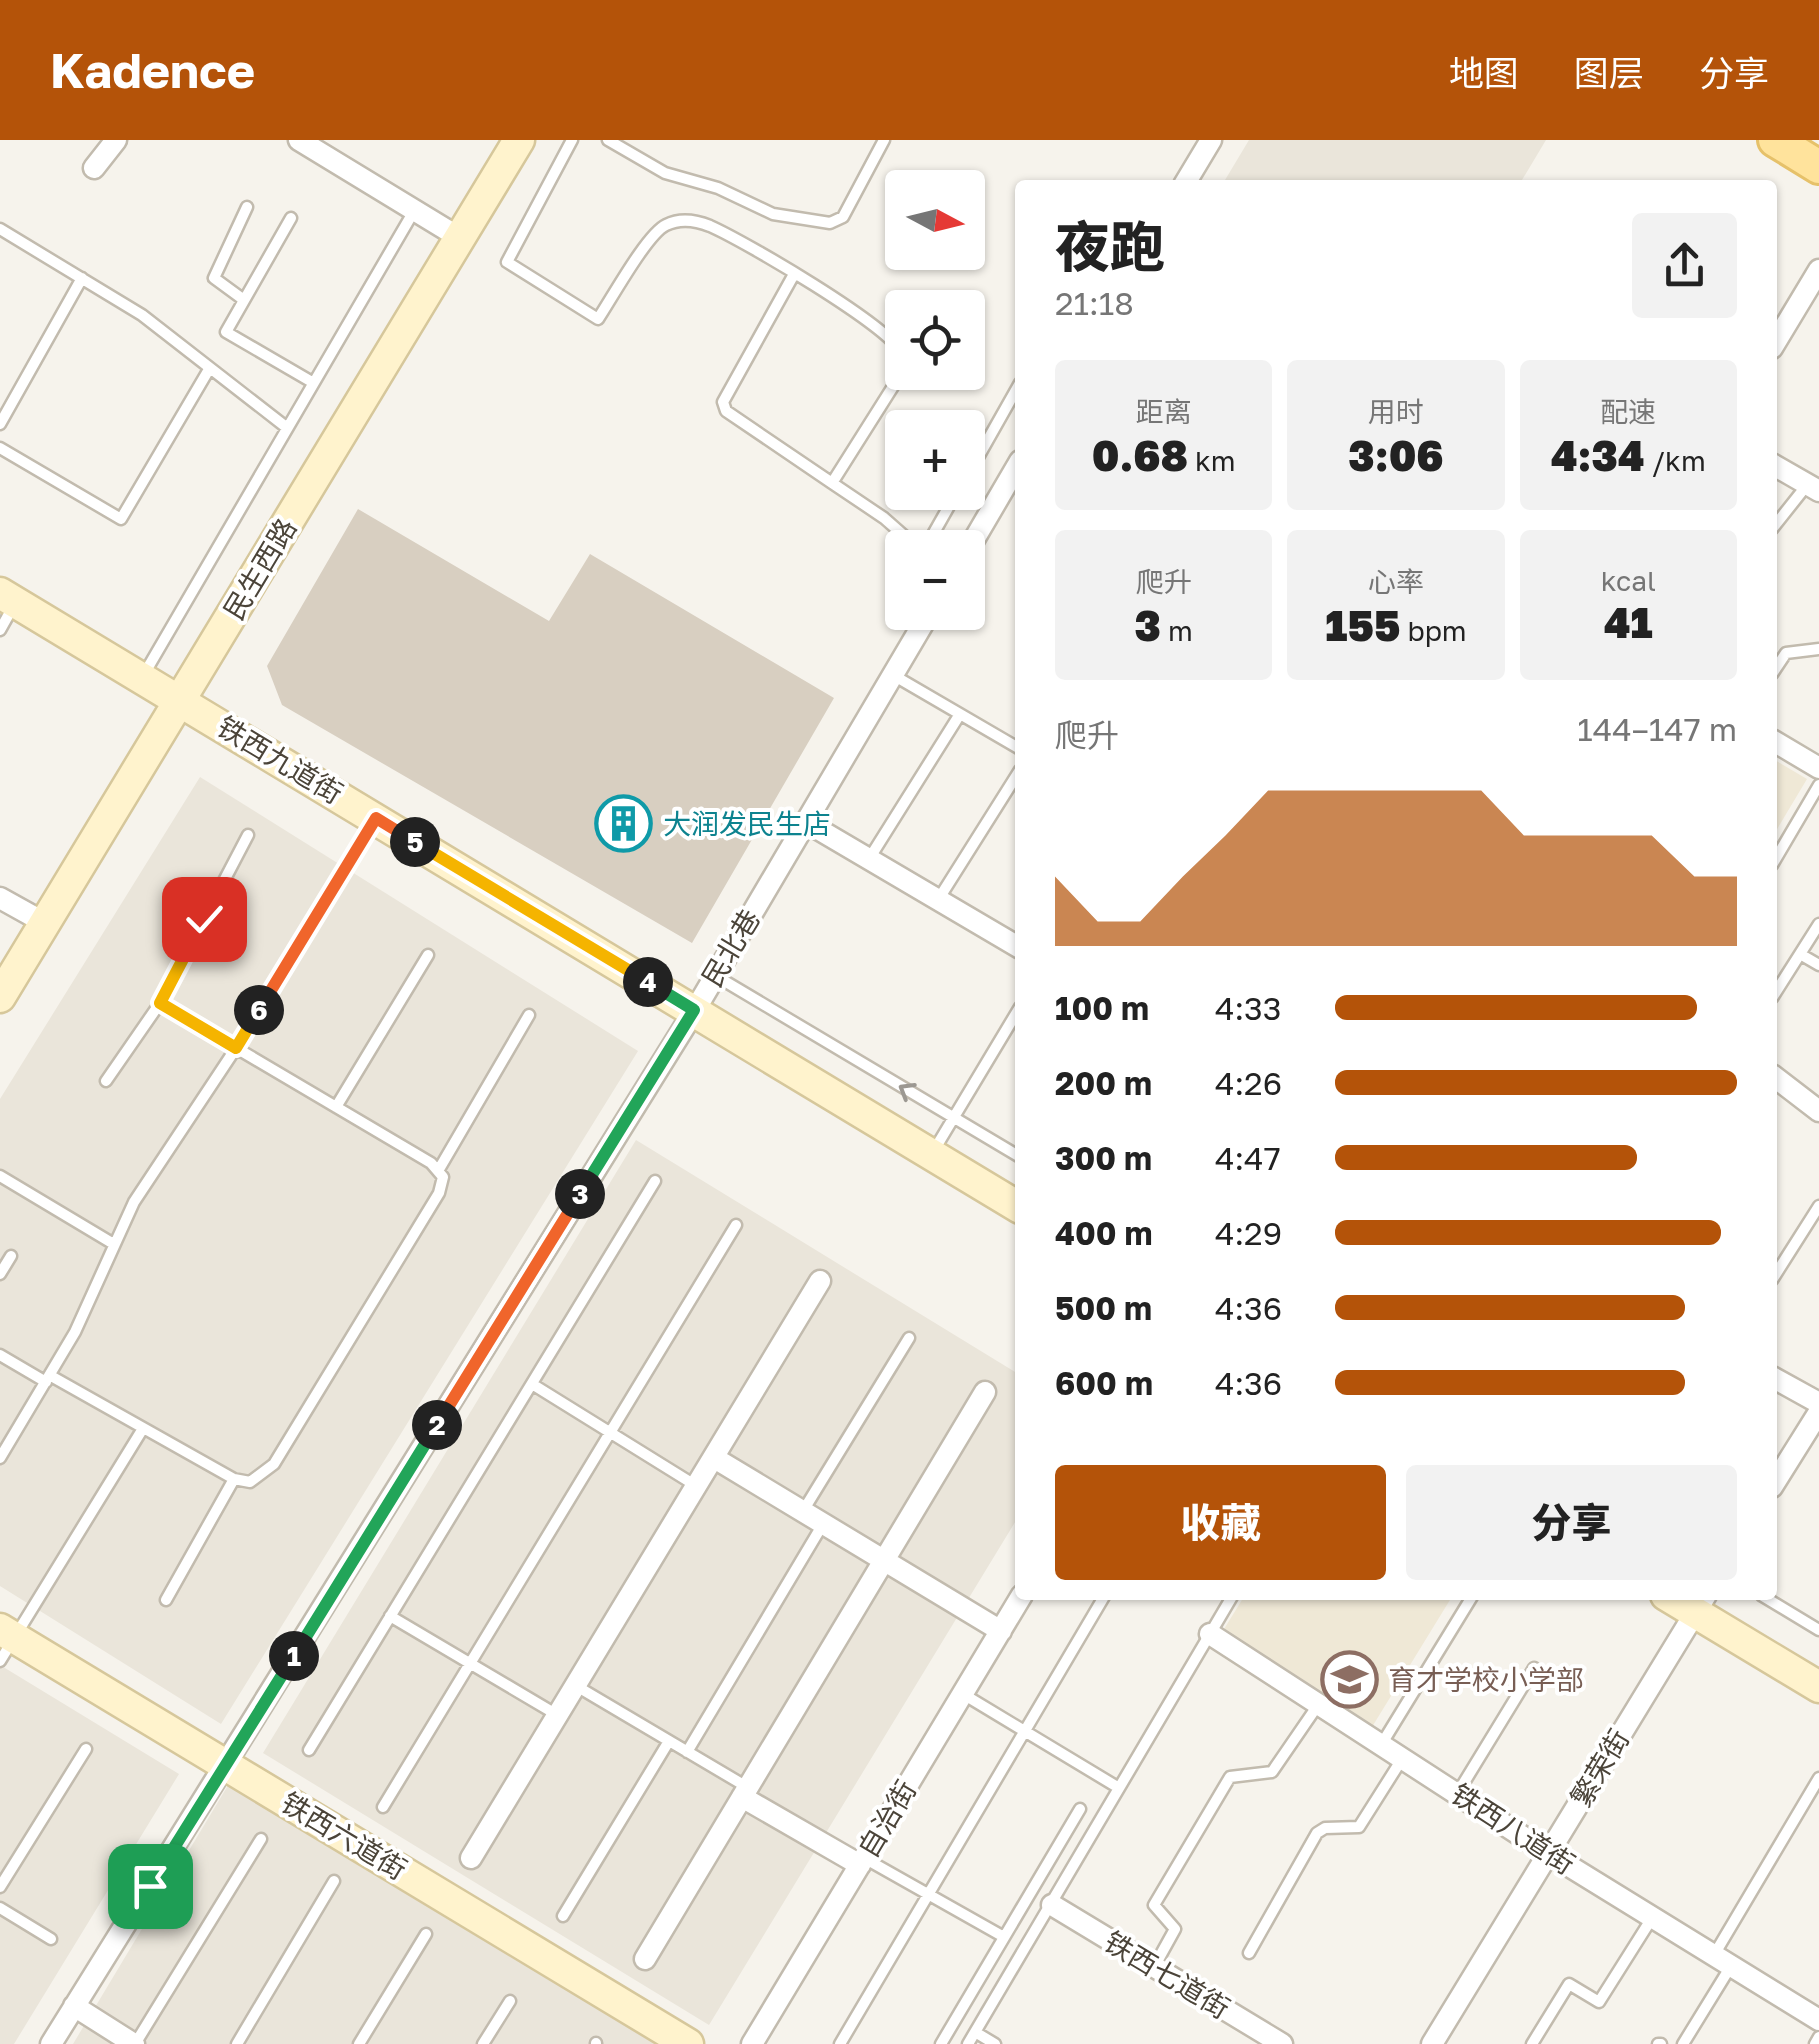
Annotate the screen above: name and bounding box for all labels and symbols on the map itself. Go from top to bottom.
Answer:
north arrow [885,170,985,270]
street label: 民生西路 [217,512,303,625]
street label: 铁西九道街 [212,709,349,810]
building icon: 大润发民生店 [594,794,654,854]
place label: 大润发民生店 [663,807,831,840]
pin: 5 [390,817,440,867]
pin [162,877,247,962]
street label: 民北巷 [695,903,766,992]
pin: 4 [623,957,673,1007]
pin: 6 [234,985,284,1035]
one-way arrow [899,1083,917,1102]
pin: 3 [555,1169,605,1219]
pin: 2 [412,1400,462,1450]
pin: 1 [269,1631,319,1681]
school or university icon: 育才学校小学部 [1319,1650,1379,1710]
place label: 育才学校小学部 [1388,1663,1584,1696]
street label: 繁荣街 [1564,1723,1635,1812]
street label: 自治街 [851,1774,922,1863]
street label: 铁西八道街 [1446,1777,1581,1881]
street label: 铁西六道街 [276,1785,413,1886]
pin [108,1844,193,1929]
street label: 铁西七道街 [1099,1924,1236,2025]

